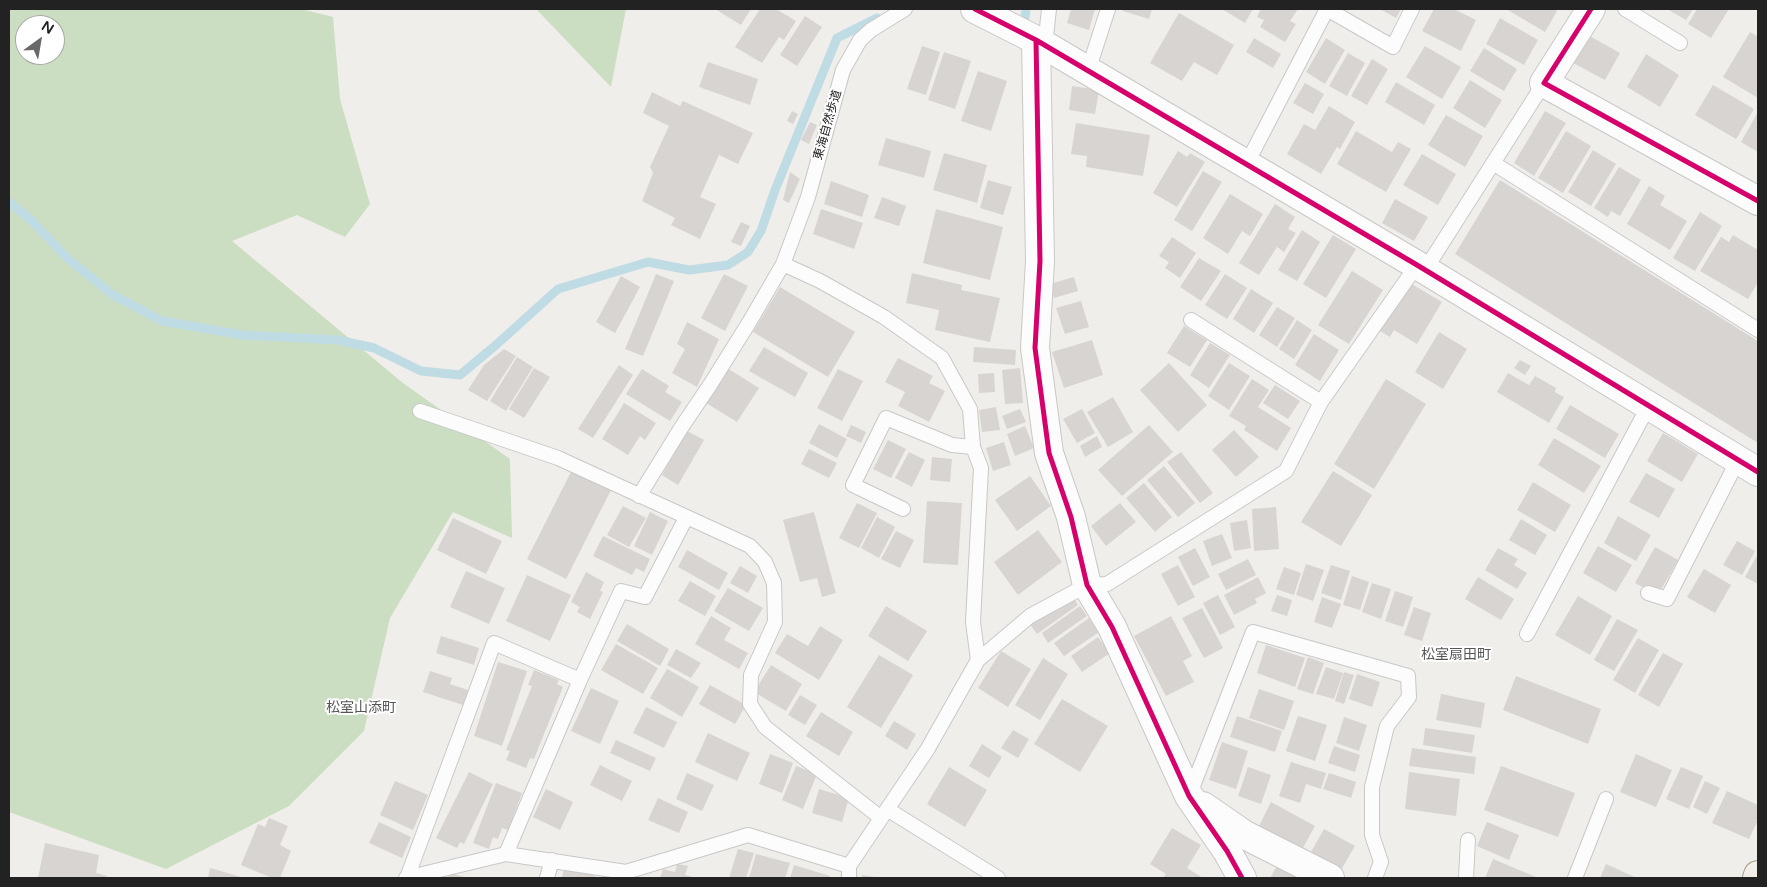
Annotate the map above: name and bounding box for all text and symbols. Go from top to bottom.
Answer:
north arrow [15,15,65,65]
text: N [38,18,57,38]
street label: 東海自然歩道 [811,88,845,162]
district label: 松室扇田町 [1421,647,1491,663]
district label: 松室山添町 [326,700,396,716]

